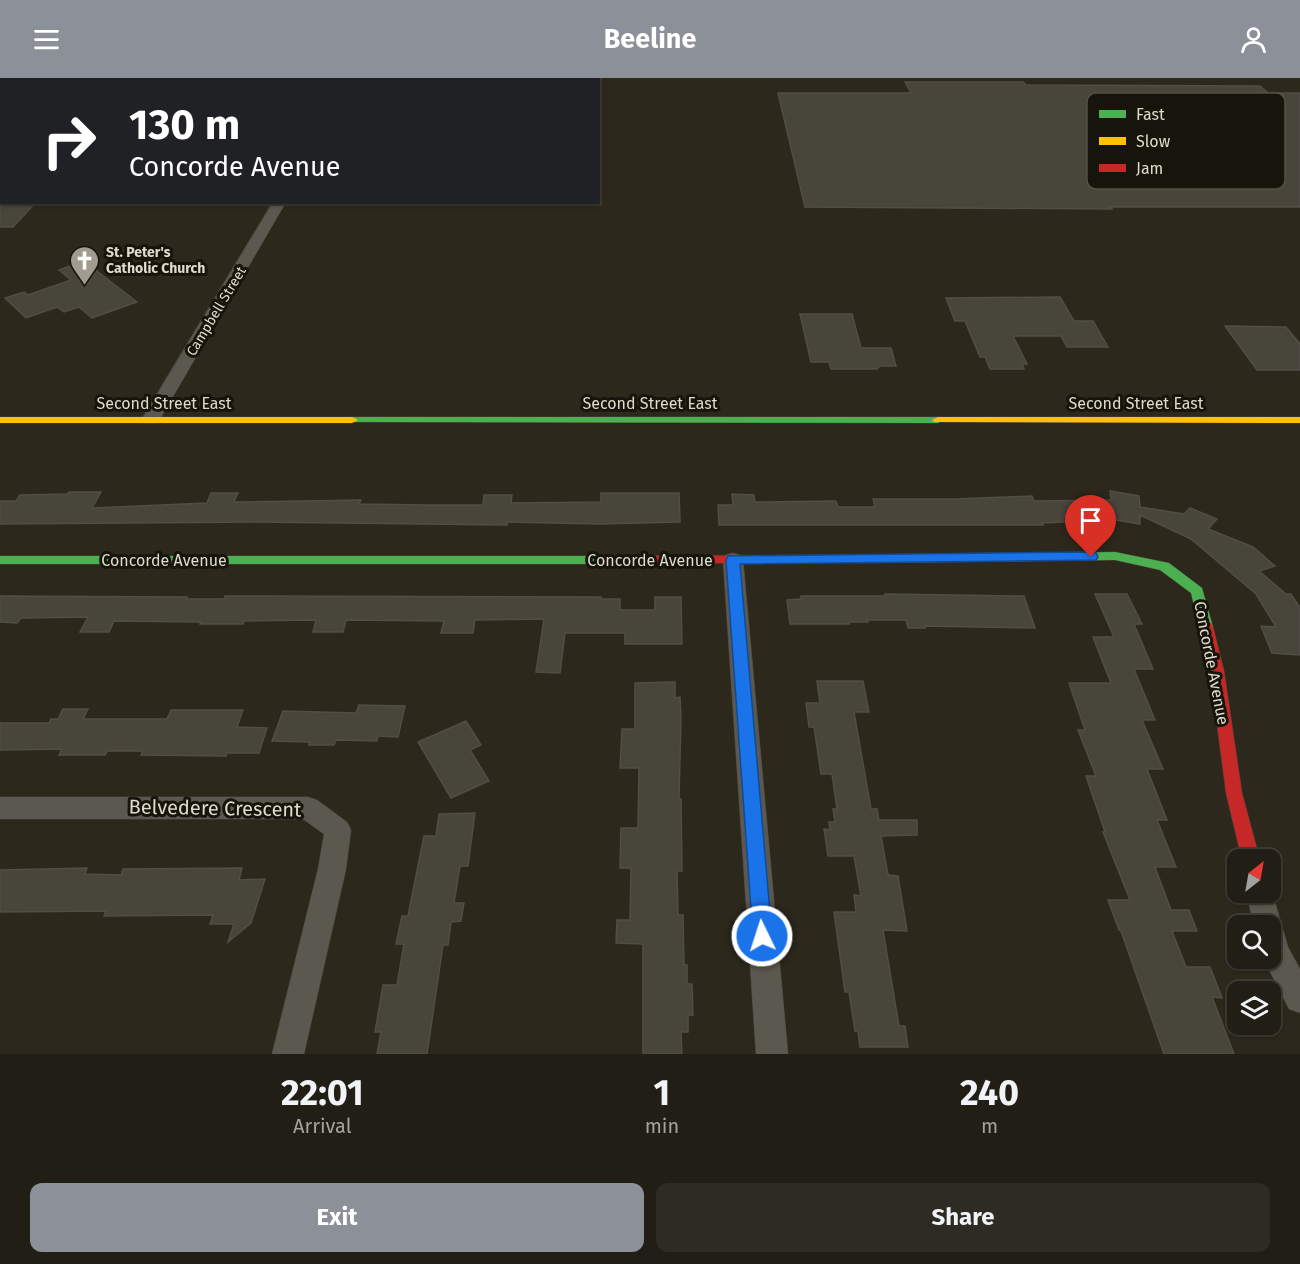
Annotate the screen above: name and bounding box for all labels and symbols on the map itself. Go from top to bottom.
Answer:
legend [1087,93,1285,189]
text: Fast [1136,105,1165,124]
text: Slow [1136,132,1171,151]
text: Jam [1136,159,1163,178]
church icon: St. Peter's Catholic Church [69,244,101,286]
place label: St. Peter's Catholic Church [106,244,205,277]
street label: Campbell Street [183,263,250,359]
street label: Second Street East [96,394,232,413]
street label: Second Street East [582,394,718,413]
street label: Second Street East [1068,394,1204,413]
pin [1065,495,1116,557]
street label: Concorde Avenue [101,551,227,570]
street label: Concorde Avenue [587,551,713,570]
street label: Concorde Avenue [1190,600,1233,726]
street label: Belvedere Crescent [128,794,302,822]
north arrow [1227,849,1281,903]
position arrow [730,904,794,968]

